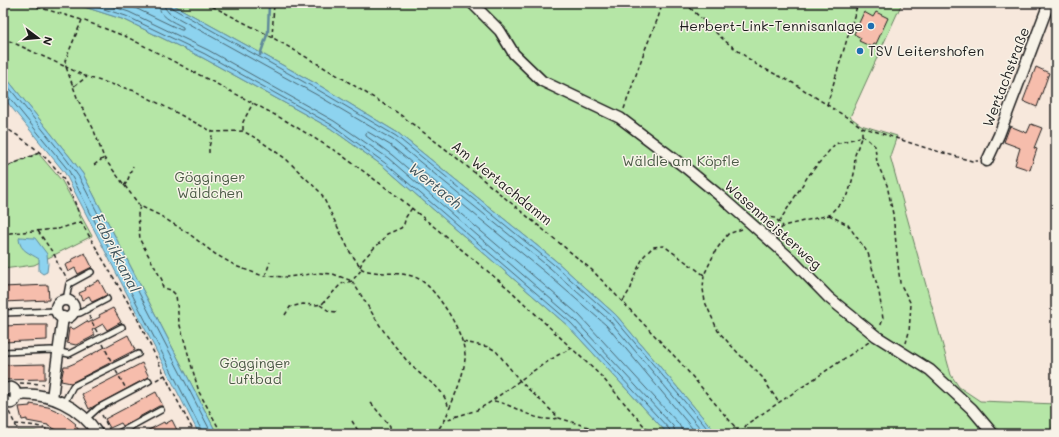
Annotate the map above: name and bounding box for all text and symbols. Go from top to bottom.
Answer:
place label: Herbert-Link-Tennisanlage [679,16,863,35]
north arrow [18,18,58,58]
marker: Herbert-Link-Tennisanlage [866,21,876,31]
street label: Wertachstraße [978,24,1033,129]
text: N [40,35,56,47]
place label: TSV Leitershofen [868,41,984,60]
marker: TSV Leitershofen [855,46,865,56]
street label: Am Wertachdamm [448,136,557,229]
park label: Wäldle am Köpfle [622,151,740,170]
water label: Wertach [405,158,466,213]
park label: Gögginger Wäldchen [175,167,245,202]
street label: Wasenmeisterweg [721,176,826,273]
water label: Fabrikkanal [88,210,145,296]
park label: Gögginger Luftbad [220,353,290,388]

